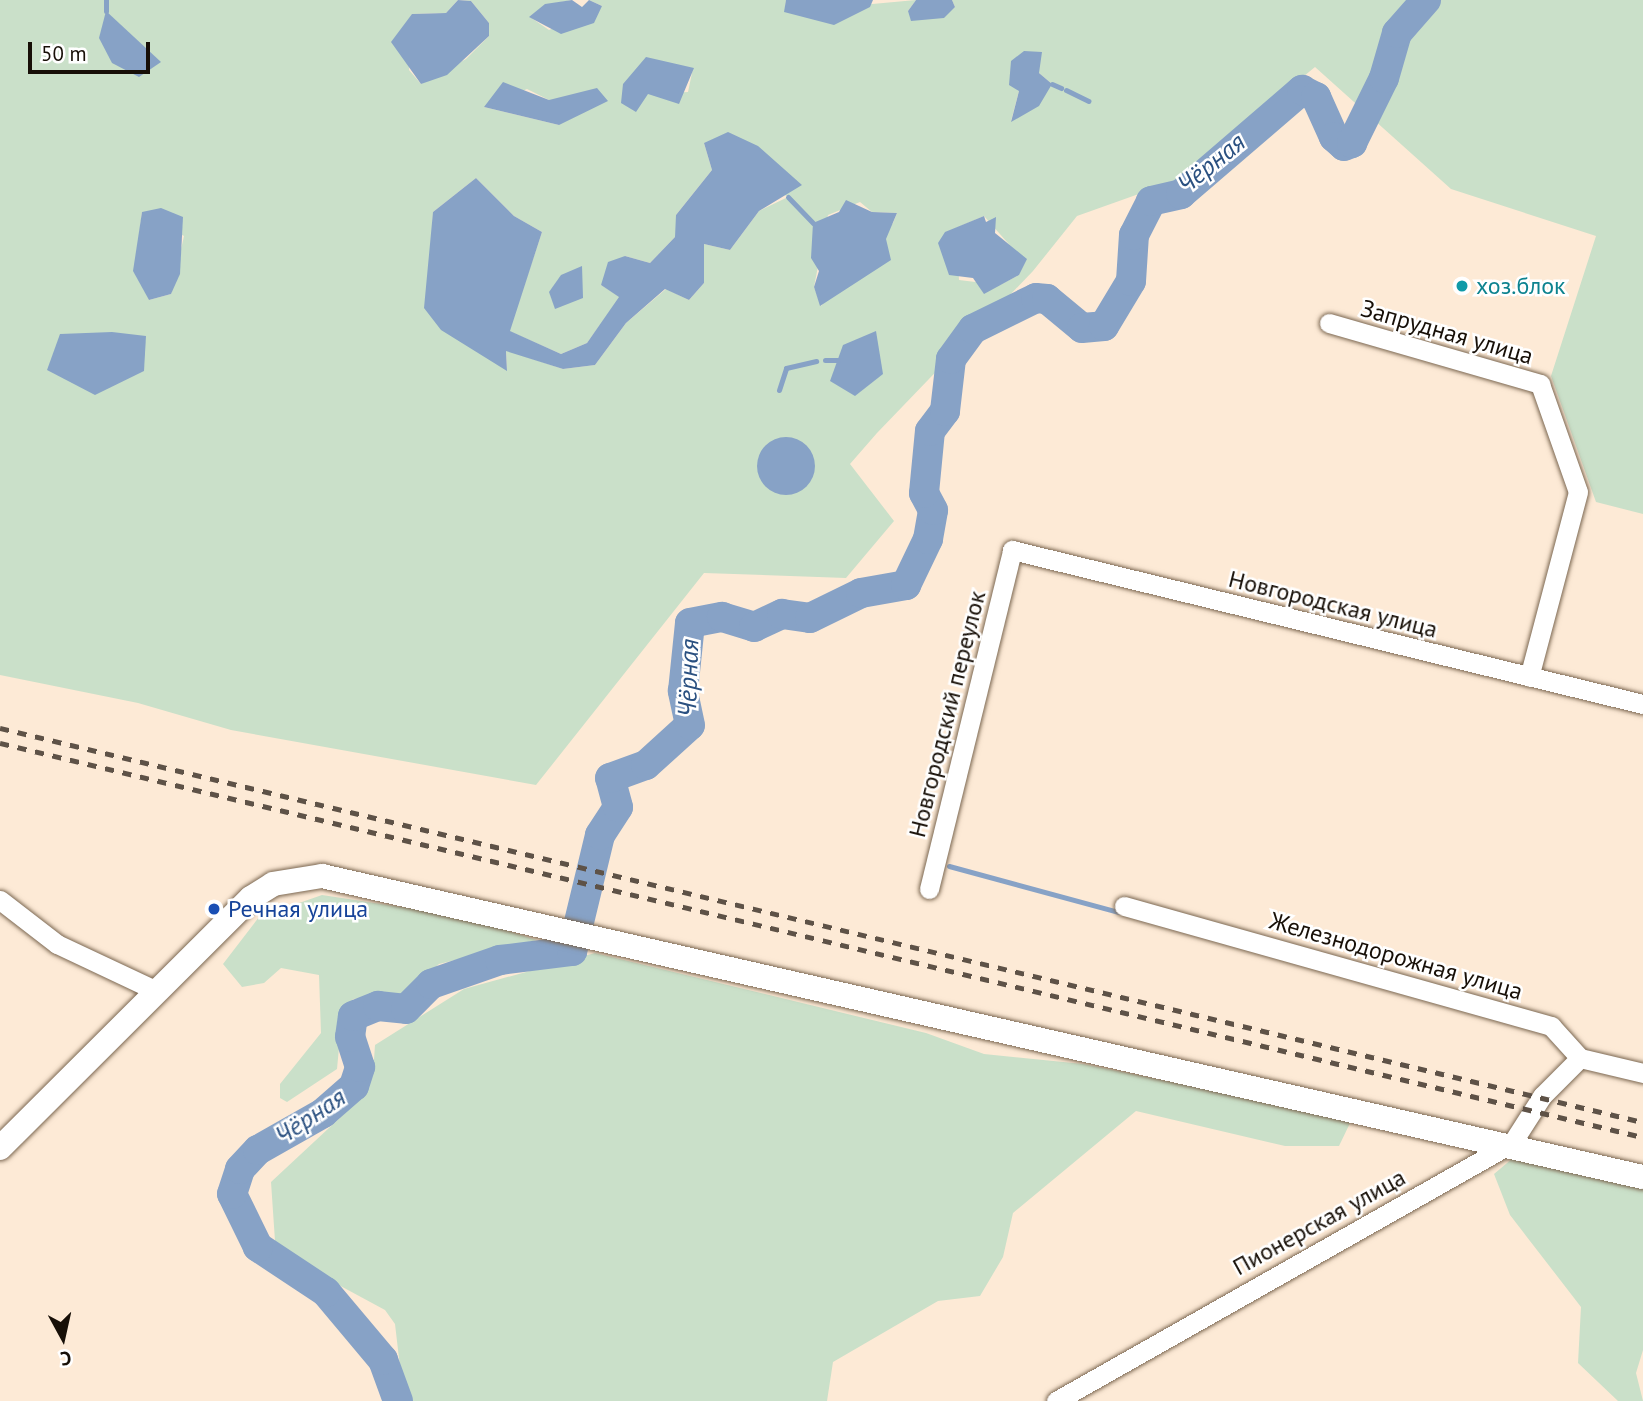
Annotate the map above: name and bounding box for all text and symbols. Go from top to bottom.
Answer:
scale bar [32,28,154,72]
text: 50 m [41,40,87,67]
water label: Чёрная [1171,126,1251,200]
place label: хоз.блок [1476,272,1566,300]
marker: хоз.блок [1454,278,1470,294]
street label: Запрудная улица [1357,294,1537,370]
street label: Новгородская улица [1226,564,1440,644]
street label: Новгородский переулок [902,588,992,840]
water label: Чёрная [671,638,705,718]
place label: Речная улица [228,895,368,923]
marker: Речная улица [206,901,222,917]
street label: Железнодорожная улица [1266,906,1526,1006]
water label: Чёрная [269,1081,351,1151]
street label: Пионерская улица [1228,1163,1410,1281]
north arrow [28,1303,98,1373]
text: С [59,1346,73,1371]

